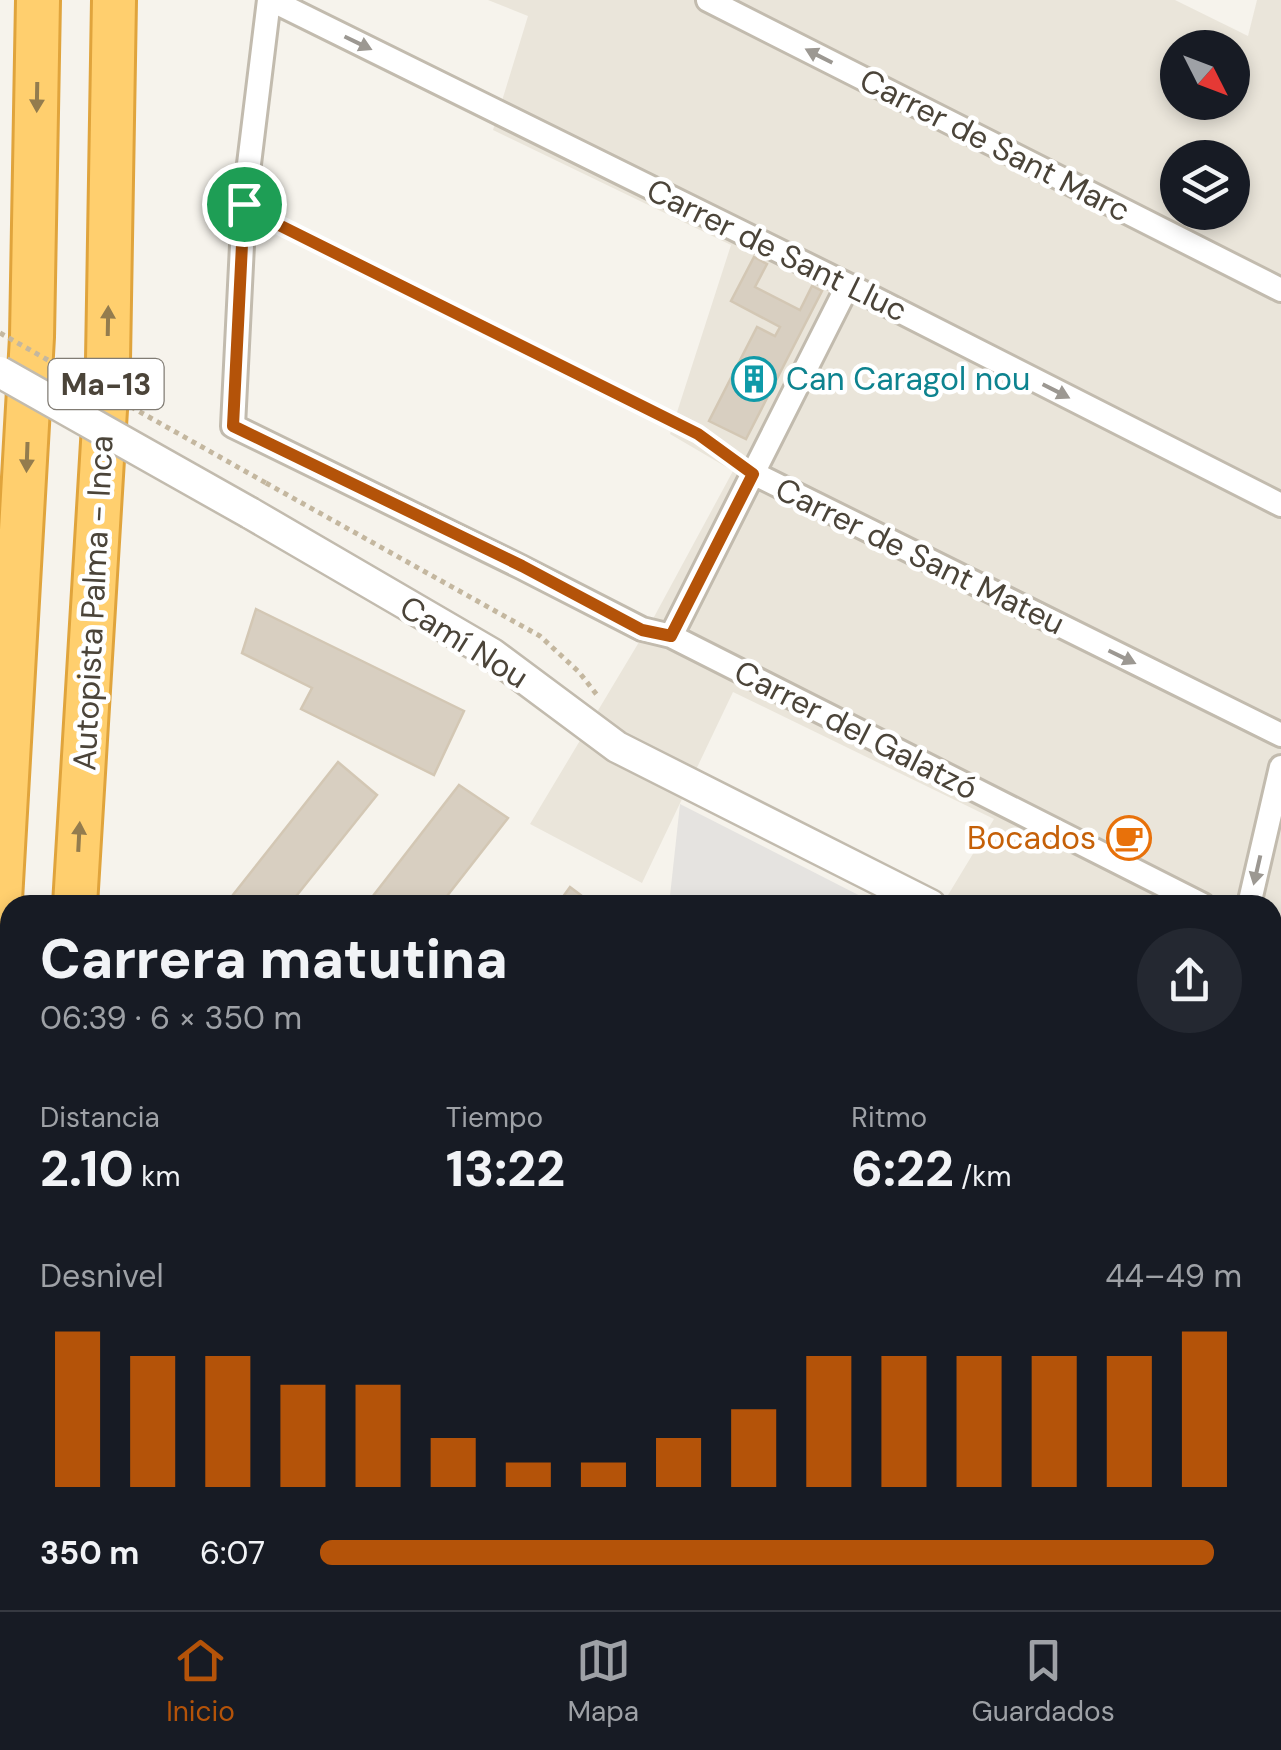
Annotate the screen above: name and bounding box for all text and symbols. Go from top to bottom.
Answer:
north arrow [1160,30,1250,120]
map controls [1160,30,1250,230]
one-way arrow [344,34,373,51]
one-way arrow [805,48,834,65]
street label: Carrer de Sant Marc [853,59,1137,231]
one-way arrow [29,82,45,114]
button: layers [1160,140,1250,230]
pin [202,162,287,247]
street label: Carrer de Sant Lluc [640,169,914,331]
icon: arrive [217,177,272,232]
one-way arrow [101,305,117,337]
building icon: Can Caragol nou [731,356,777,402]
place label: Can Caragol nou [786,358,1030,400]
road number: Ma-13 [48,359,164,409]
one-way arrow [1042,382,1071,399]
street label: Autopista Palma - Inca [63,434,123,772]
one-way arrow [19,442,35,474]
street label: Carrer de Sant Mateu [769,468,1071,644]
street label: Camí Nou [392,586,536,698]
one-way arrow [1108,648,1137,665]
street label: Carrer del Galatzó [727,651,985,809]
cafe icon: Bocados [1106,815,1152,861]
place label: Bocados [967,817,1096,859]
one-way arrow [71,820,87,852]
one-way arrow [1249,855,1264,886]
text: Carrera matutina [40,923,508,995]
button: share [1137,928,1242,1033]
text: 06:39 · 6 × 350 m [40,997,302,1039]
text: Distancia [40,1099,160,1136]
text: Tiempo [446,1099,543,1136]
text: Ritmo [851,1099,927,1136]
text: 2.10 [40,1136,134,1202]
text: 13:22 [446,1136,565,1202]
text: 6:22 [851,1136,954,1202]
text: km [134,1158,180,1195]
text: /km [954,1158,1011,1195]
text: Desnivel [40,1255,164,1297]
text: 44–49 m [1105,1255,1242,1297]
text: 350 m [40,1532,139,1574]
text: 6:07 [200,1532,265,1574]
tab: Inicio [166,1633,235,1730]
tab: Mapa [567,1633,639,1730]
tab: Guardados [971,1633,1115,1730]

